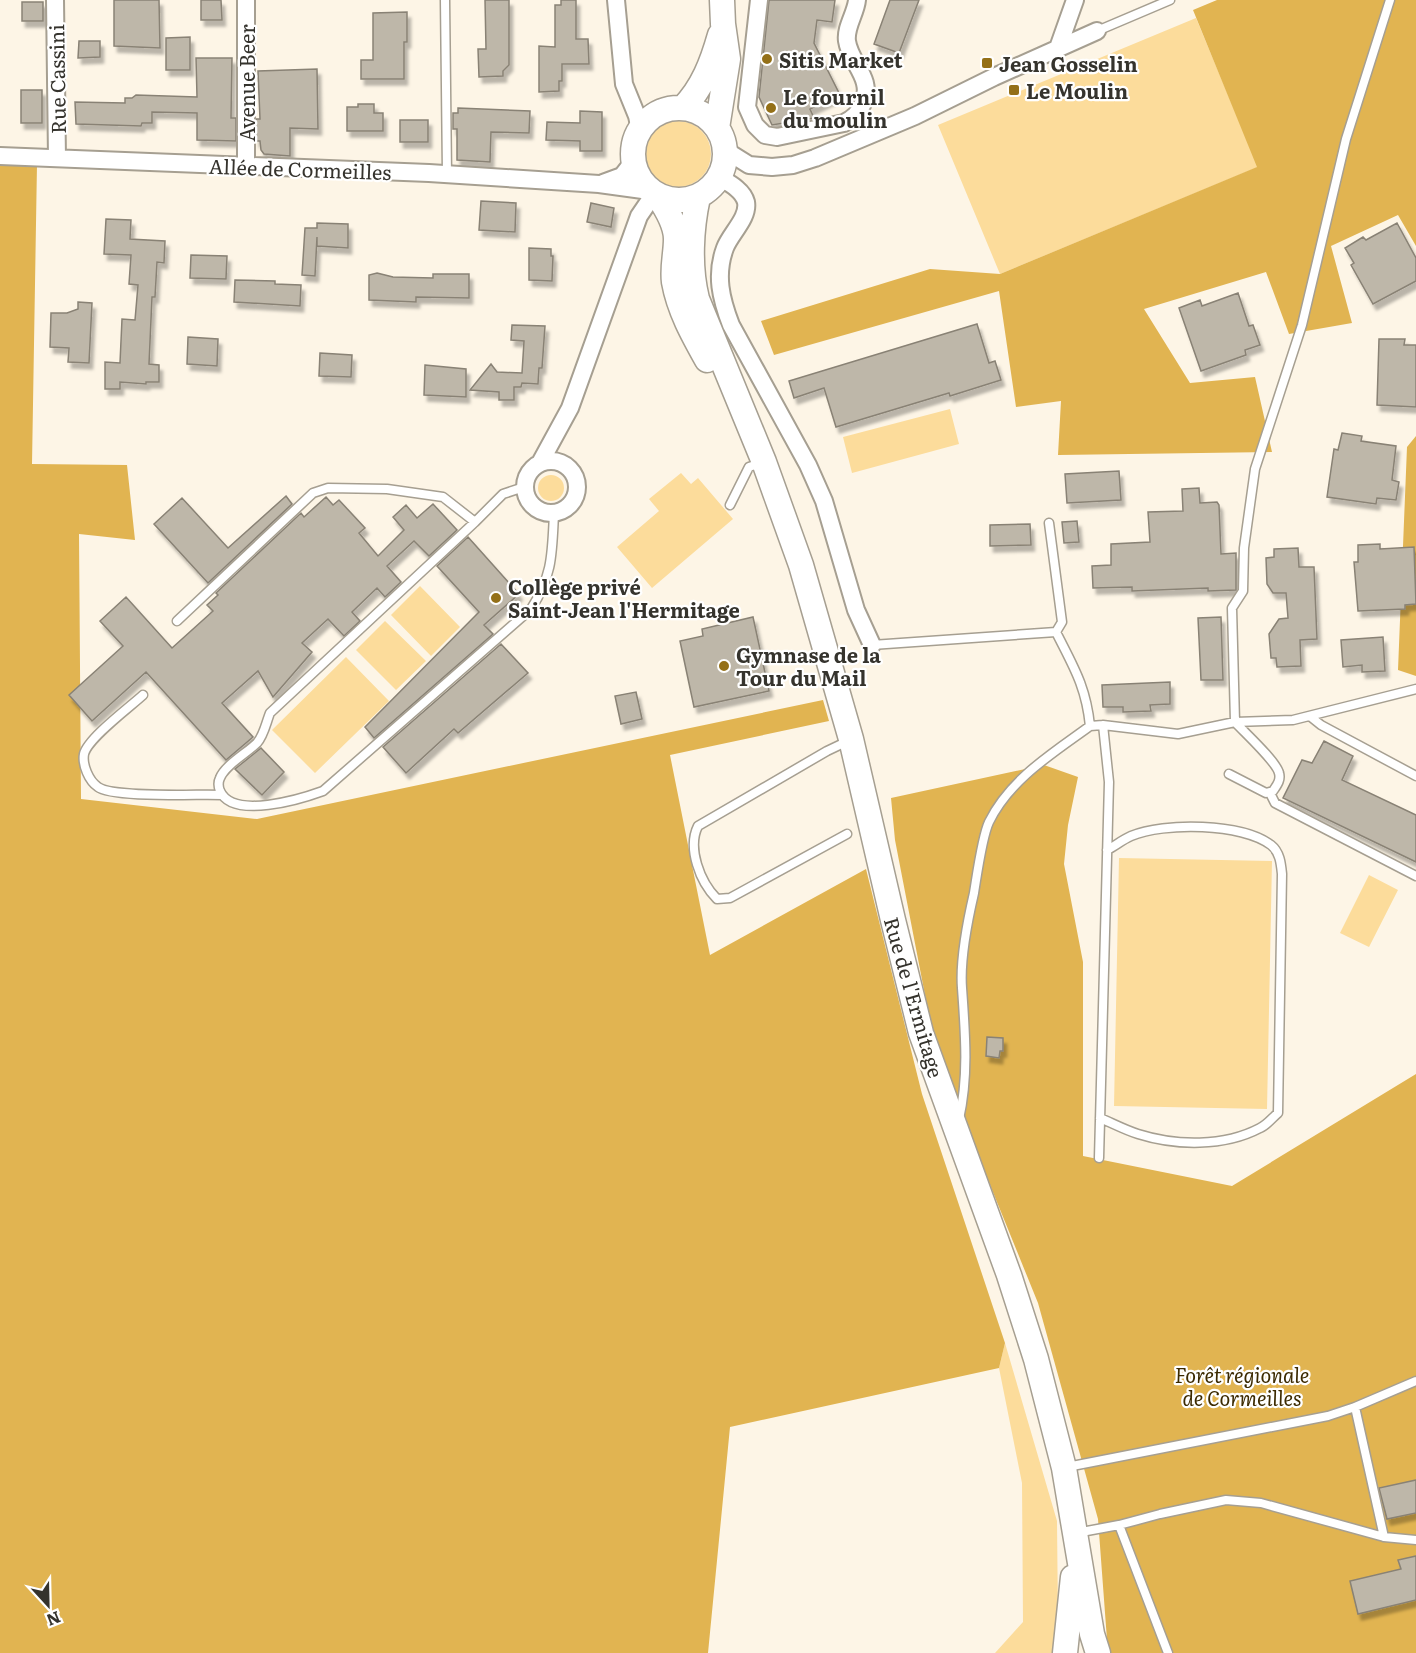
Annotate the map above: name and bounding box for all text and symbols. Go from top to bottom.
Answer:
street label: Rue Cassini [40,24,72,134]
street label: Avenue Beer [231,24,261,142]
place label: Sitis Market [779,44,903,74]
place label: Jean Gosselin [999,48,1138,78]
marker: Sitis Market [760,52,774,66]
marker: Jean Gosselin [980,56,994,70]
place label: Le Moulin [1026,75,1128,105]
place label: Le fournil du moulin [783,81,888,134]
marker: Le Moulin [1007,83,1021,97]
marker: Le fournil du moulin [764,101,778,115]
street label: Allée de Cormeilles [208,150,392,186]
place label: Collège privé Saint-Jean l'Hermitage [508,571,740,624]
marker: Collège privé Saint-Jean l'Hermitage [489,591,503,605]
place label: Gymnase de la Tour du Mail [736,639,881,692]
marker: Gymnase de la Tour du Mail [717,659,731,673]
street label: Rue de l'Ermitage [878,913,952,1081]
park label: Forêt régionale de Cormeilles [1175,1359,1309,1412]
north arrow [18,1575,78,1635]
text: N [43,1606,65,1633]

